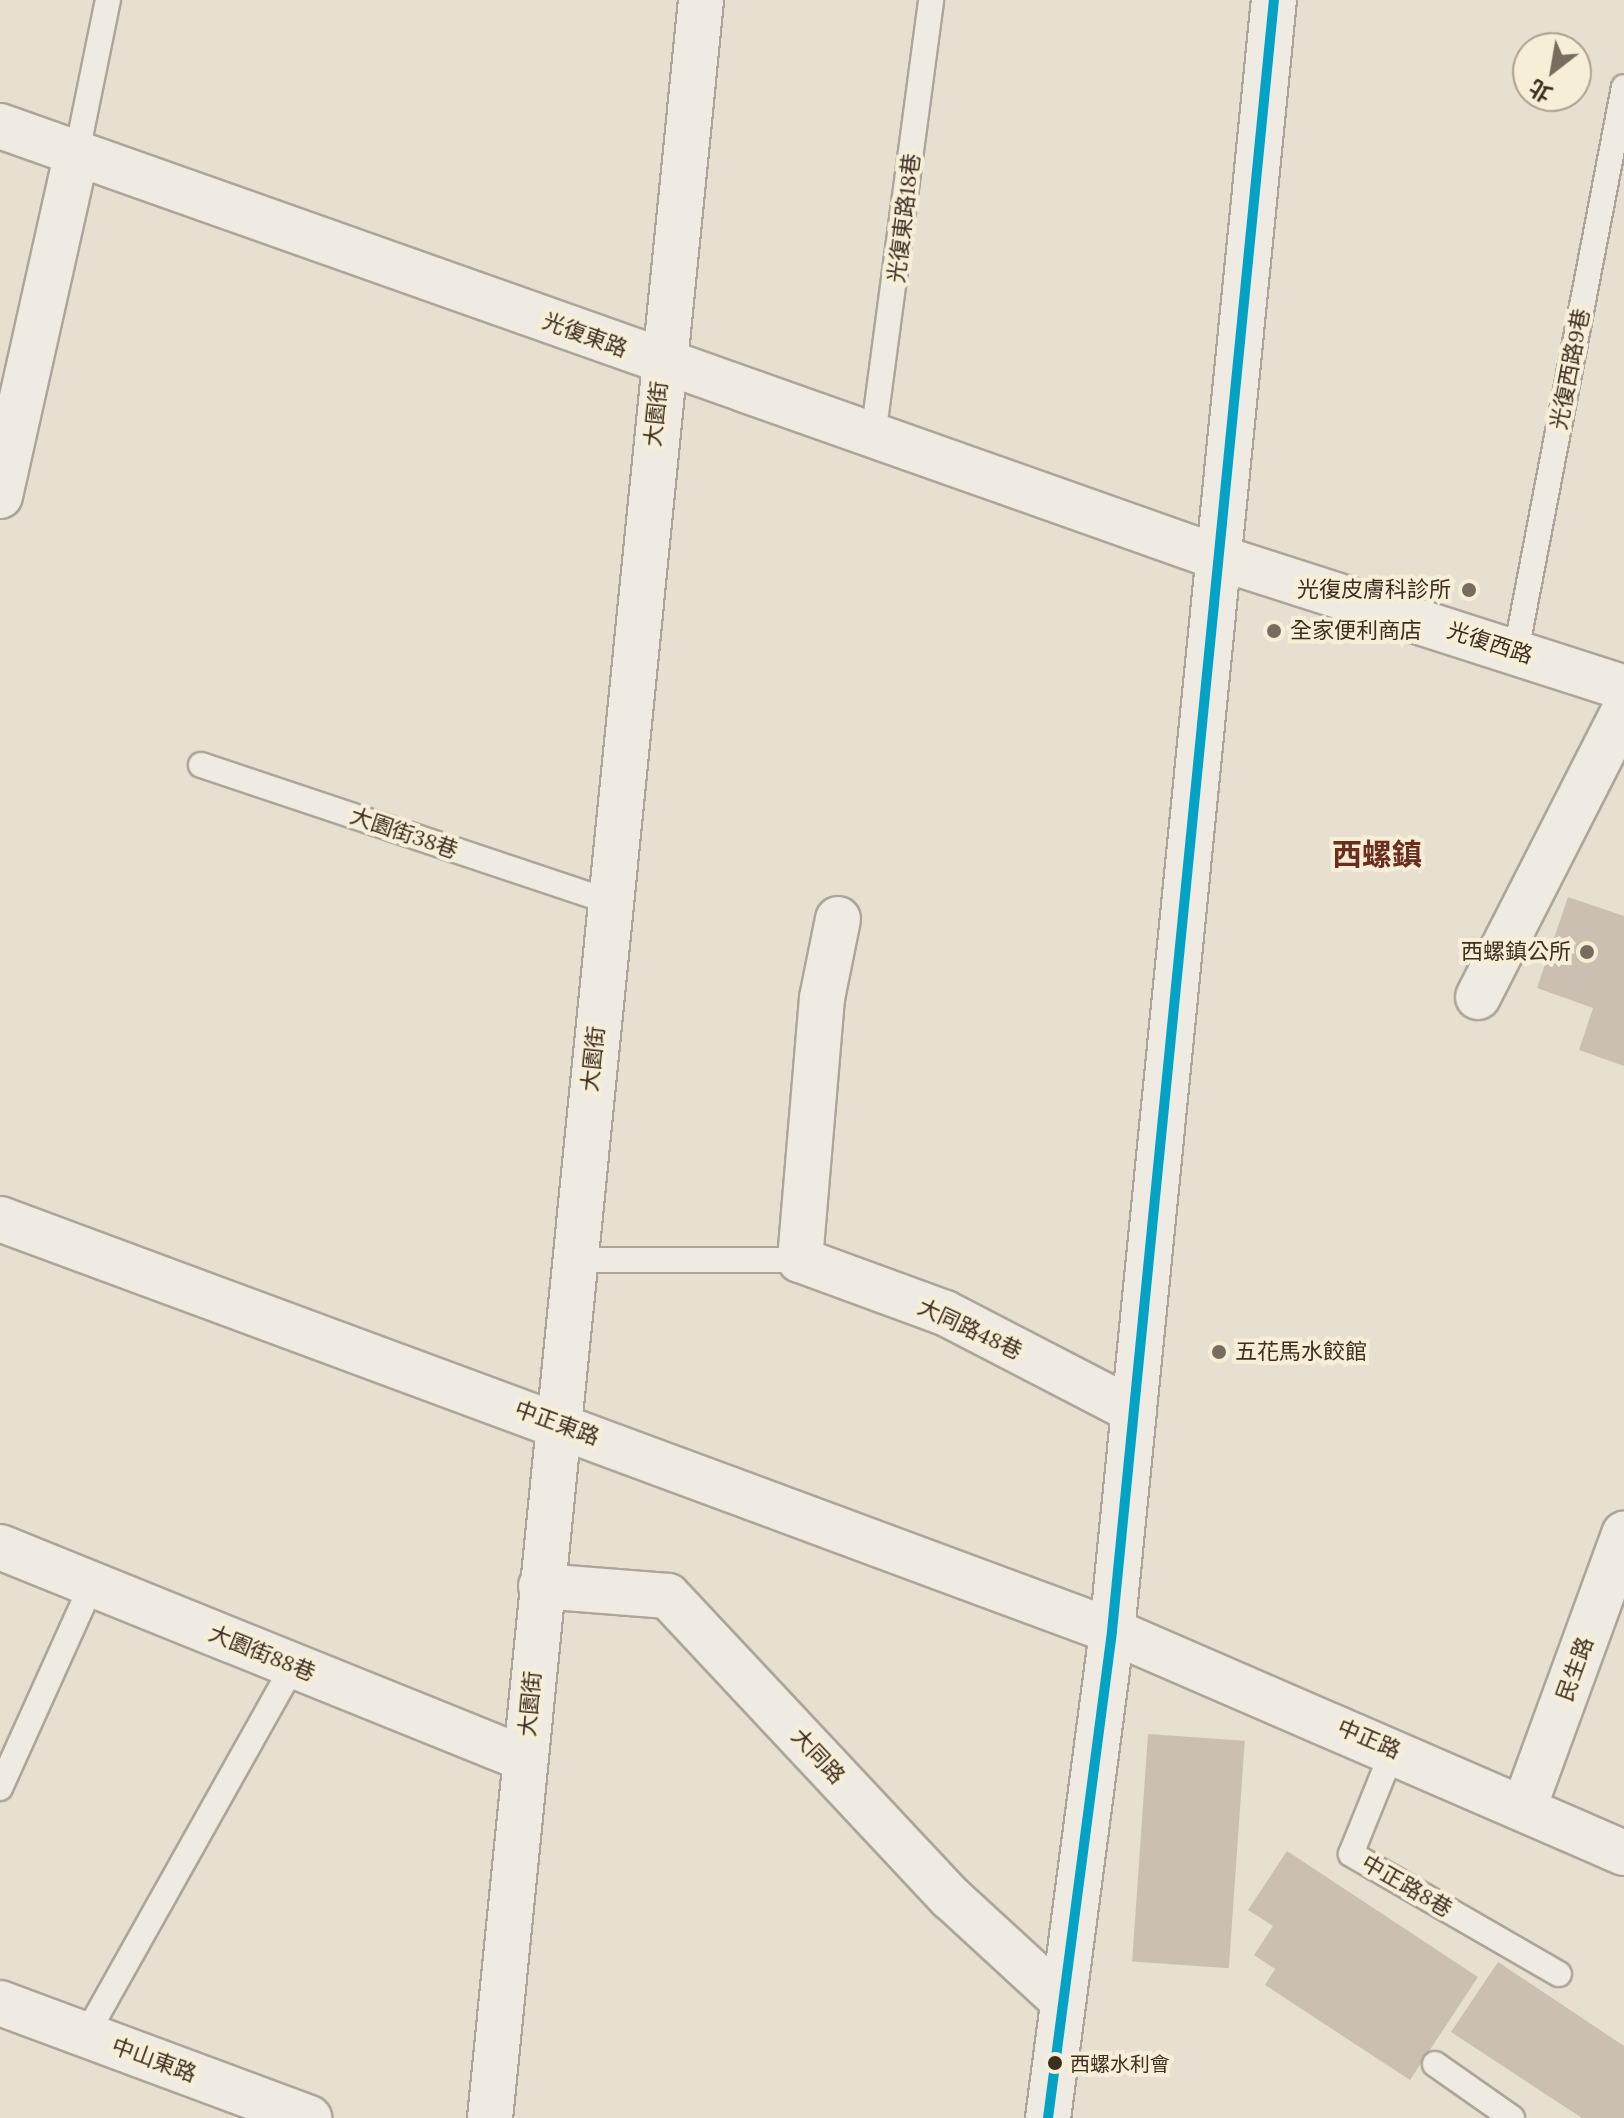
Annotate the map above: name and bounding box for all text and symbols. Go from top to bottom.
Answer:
north arrow [1512,32,1592,112]
text: 北 [1524,73,1557,109]
street label: 光復東路18巷 [883,152,925,284]
street label: 光復西路9巷 [1545,306,1595,432]
street label: 光復東路 [539,308,631,362]
street label: 大園街 [639,380,673,448]
place label: 光復皮膚科診所 [1297,577,1451,603]
marker: 光復皮膚科診所 [1458,579,1480,601]
street label: 光復西路 [1444,617,1536,669]
place label: 全家便利商店 [1290,618,1422,644]
marker: 全家便利商店 [1265,622,1283,640]
street label: 大園街38巷 [346,802,462,864]
district label: 西螺鎮 [1332,836,1422,872]
place label: 西螺鎮公所 [1461,939,1571,965]
marker: 西螺鎮公所 [1578,943,1596,961]
street label: 大園街 [576,1025,610,1093]
street label: 大同路48巷 [914,1293,1026,1365]
place label: 五花馬水餃館 [1235,1339,1367,1365]
marker: 五花馬水餃館 [1210,1343,1228,1361]
street label: 中正東路 [511,1396,603,1450]
street label: 大園街88巷 [205,1620,319,1686]
street label: 民生路 [1551,1633,1599,1705]
street label: 大園街 [514,1670,546,1738]
street label: 中正路 [1333,1714,1405,1764]
street label: 大同路 [786,1723,850,1789]
street label: 中正路8巷 [1357,1849,1457,1923]
street label: 中山東路 [108,2033,200,2087]
place label: 西螺水利會 [1070,2051,1170,2075]
marker: 西螺水利會 [1047,2055,1063,2071]

